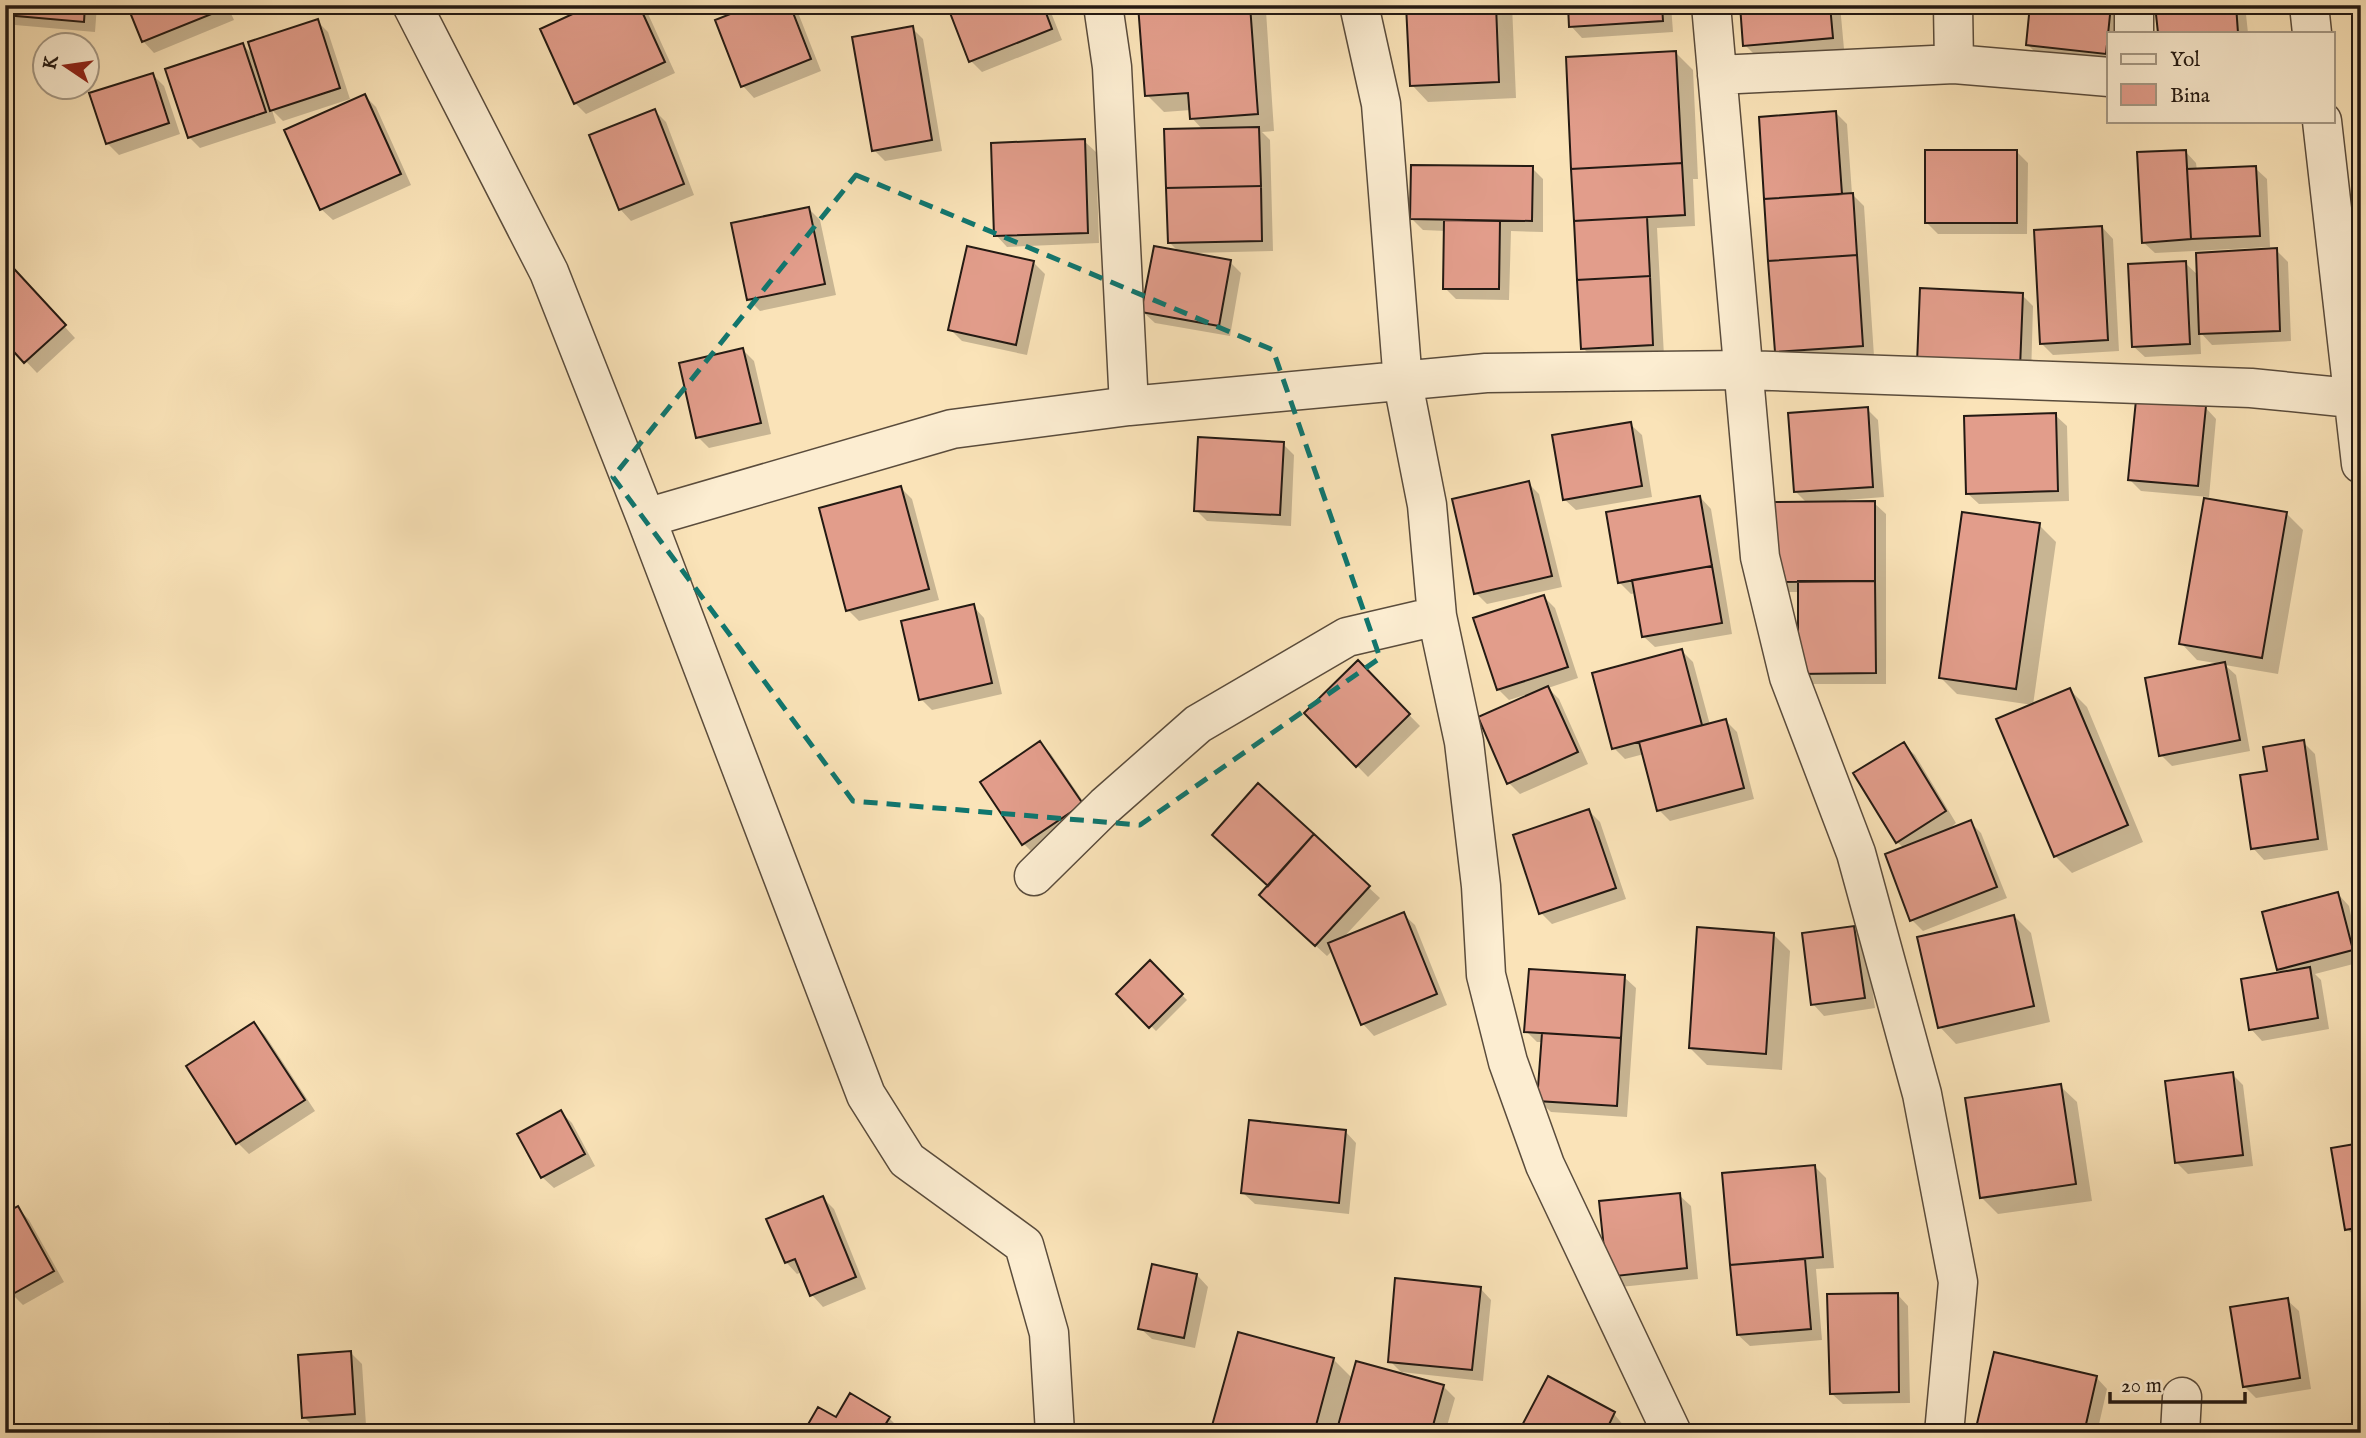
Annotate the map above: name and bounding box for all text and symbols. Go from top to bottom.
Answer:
north arrow [32,32,102,102]
legend [2107,32,2334,122]
text: Yol [2170,47,2200,74]
text: K [38,52,65,72]
text: Bina [2170,83,2211,110]
scale bar [2110,1361,2245,1405]
text: 20 m [2121,1373,2162,1400]

